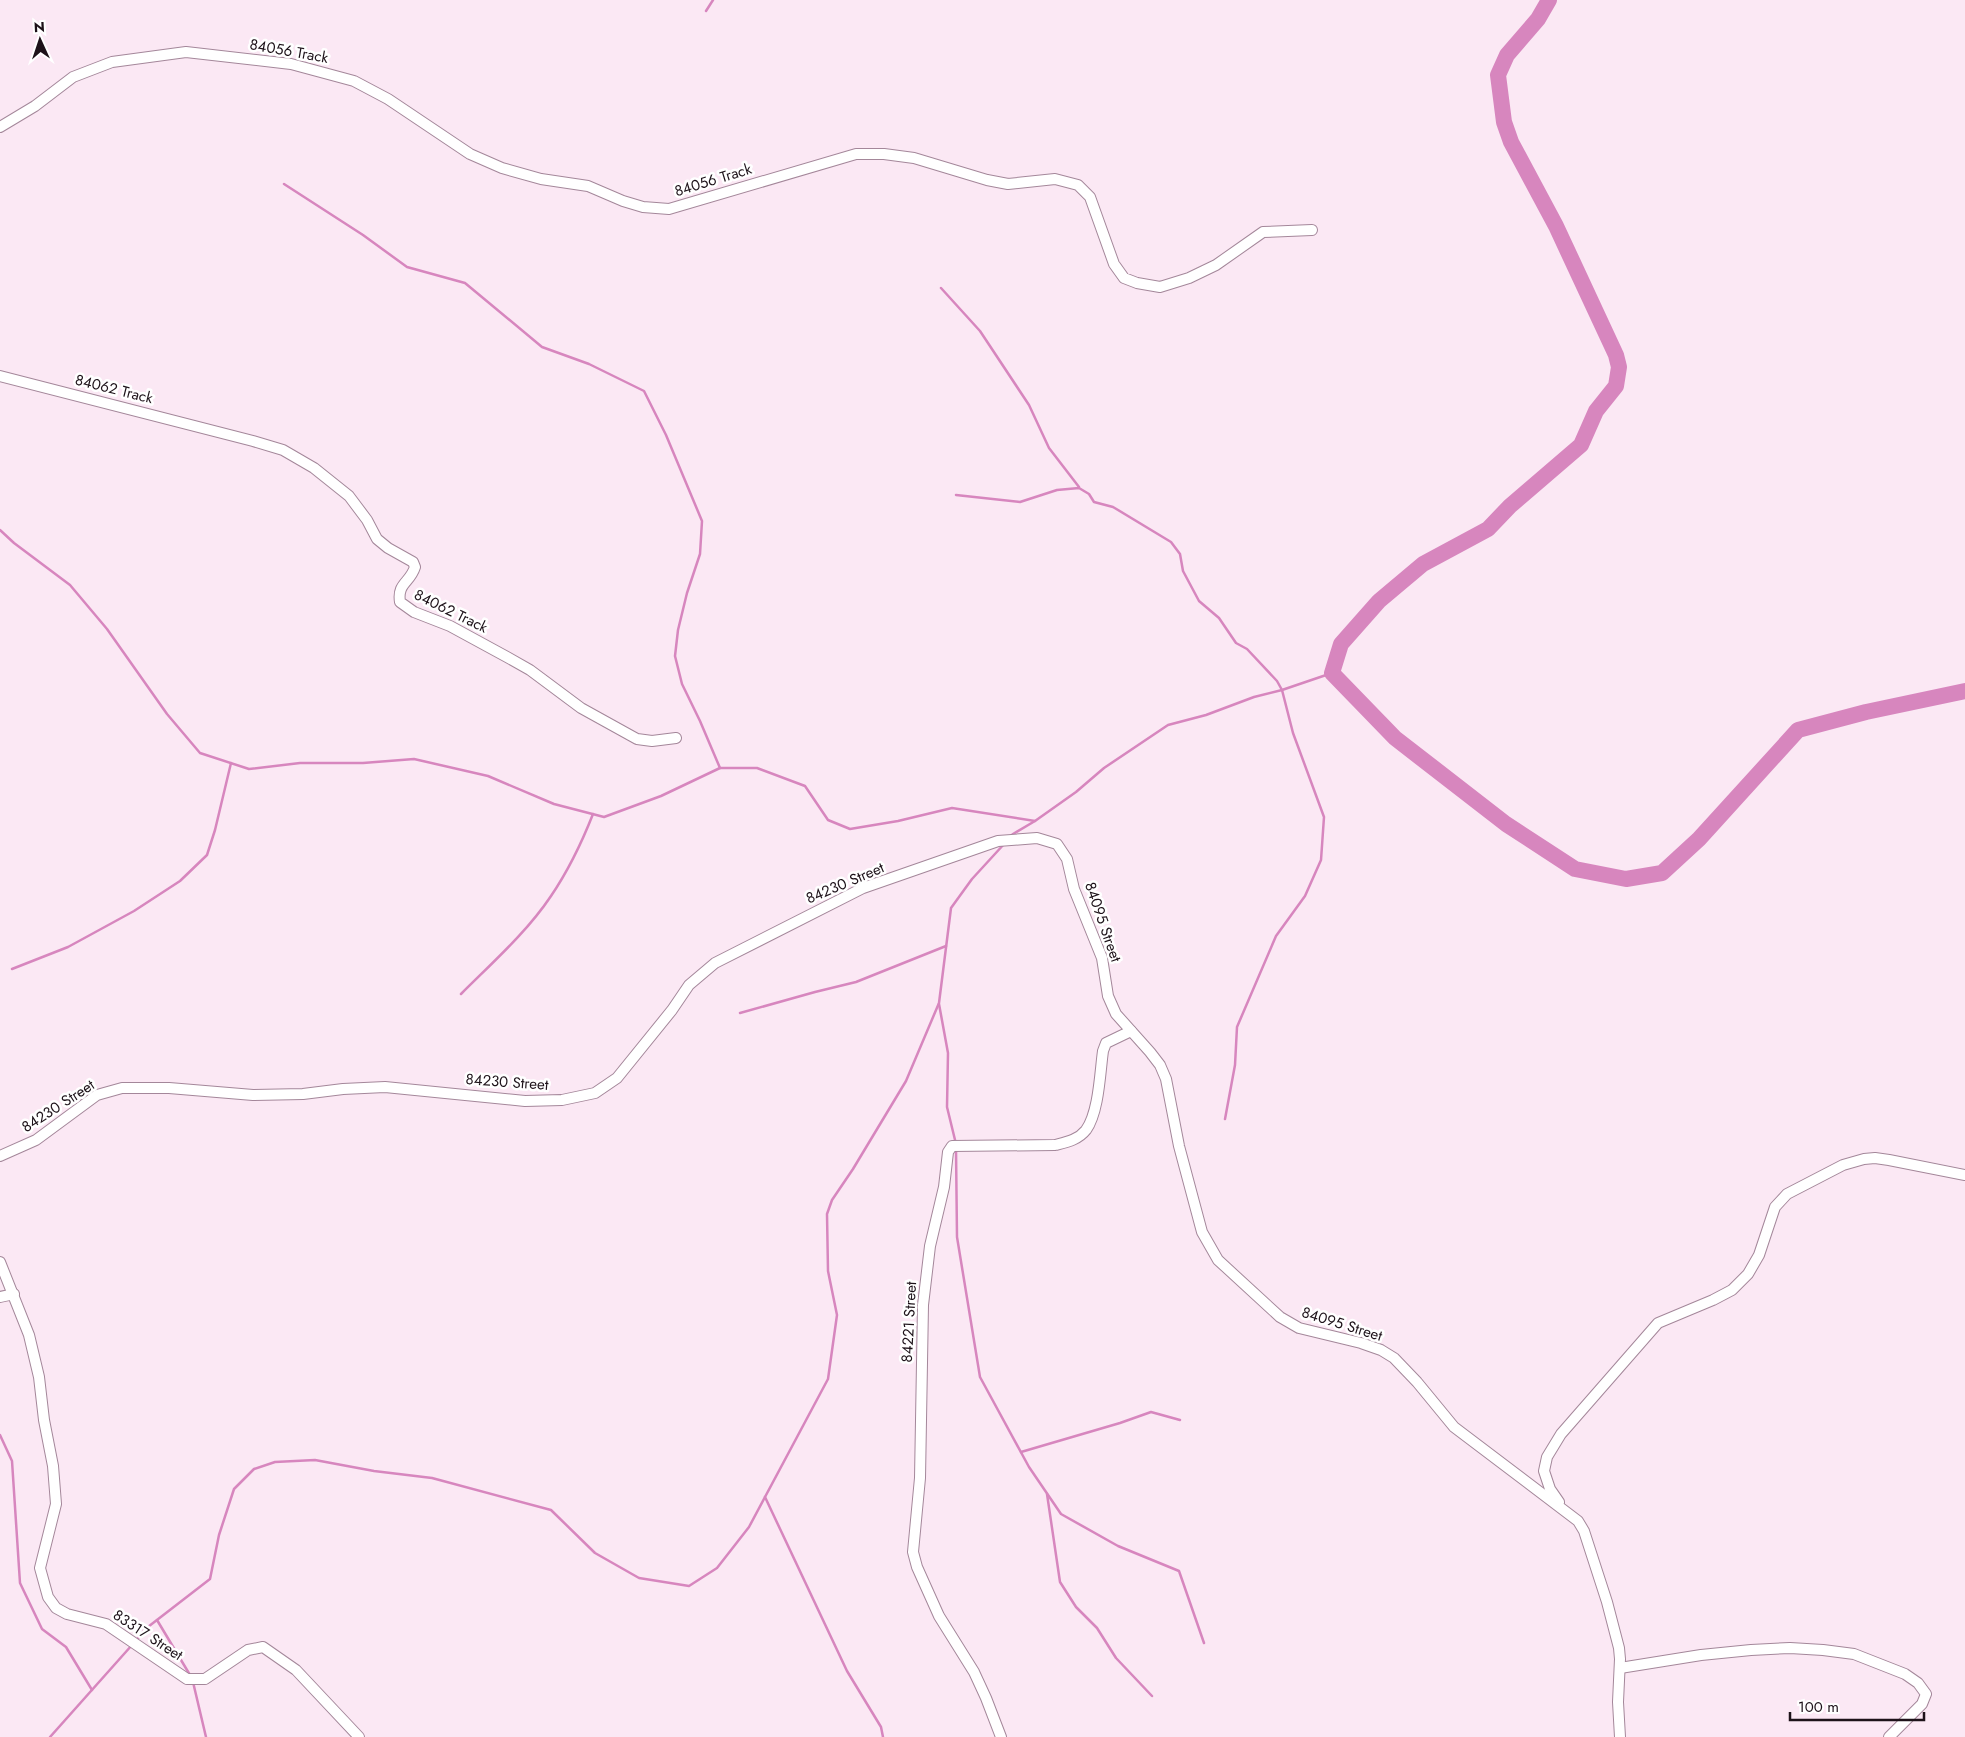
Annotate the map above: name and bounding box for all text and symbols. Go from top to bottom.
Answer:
north arrow [15,15,65,65]
text: N [33,17,45,37]
street label: 84056 Track [248,33,330,69]
street label: 84056 Track [672,158,755,202]
street label: 84062 Track [73,369,156,409]
street label: 84062 Track [410,584,492,638]
street label: 84230 Street [803,857,888,909]
street label: 84095 Street [1079,879,1127,965]
street label: 84230 Street [465,1068,550,1096]
street label: 84230 Street [17,1074,99,1138]
street label: 84221 Street [896,1281,922,1363]
street label: 84095 Street [1299,1301,1385,1347]
street label: 83317 Street [109,1604,188,1666]
scale bar [1790,1690,1924,1722]
text: 100 m [1798,1696,1839,1718]

